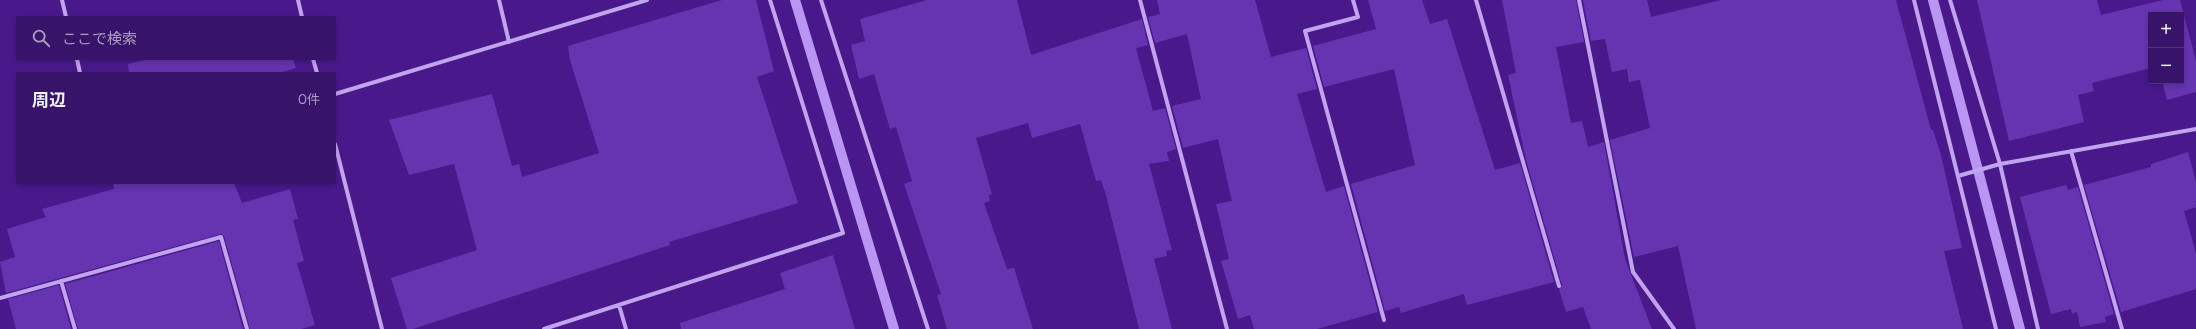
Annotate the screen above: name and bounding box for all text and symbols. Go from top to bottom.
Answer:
map controls [2148,12,2184,84]
button: + [2148,12,2184,48]
search box [16,16,336,60]
icon: search [30,27,52,49]
text: ここで検索 [62,29,137,49]
button: − [2148,48,2184,84]
text: 周辺 [32,89,66,111]
text: 0件 [298,91,320,108]

